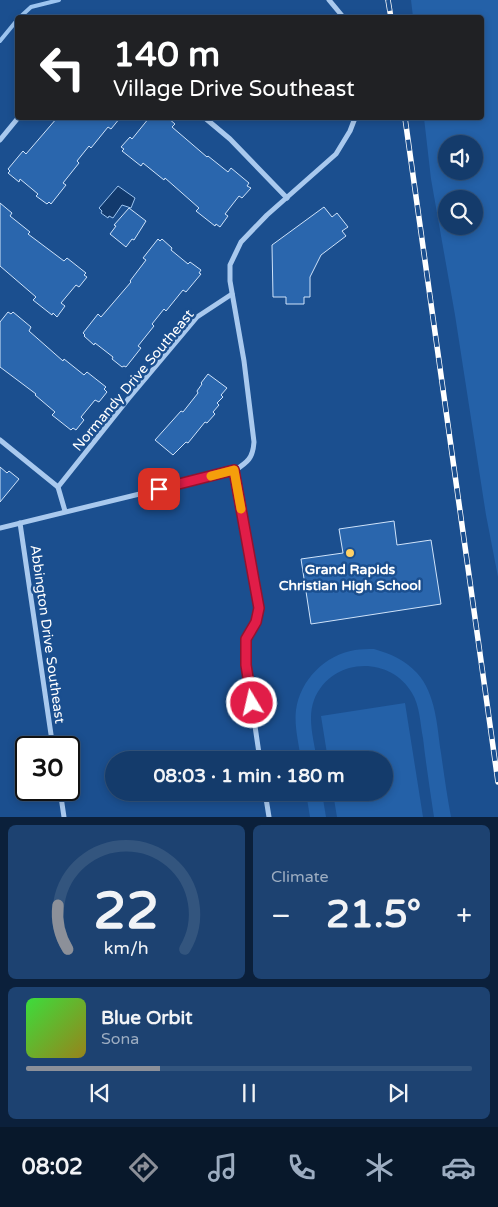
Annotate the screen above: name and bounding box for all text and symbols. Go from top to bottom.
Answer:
text: 140 m [113,34,220,76]
icon: left [30,35,95,100]
text: Village Drive Southeast [113,76,355,102]
map controls [438,135,483,235]
button: sound [438,135,483,180]
button: search [438,190,483,235]
street label: Normandy Drive Southeast [69,306,198,455]
pin [138,468,180,510]
icon: arrive [145,475,173,503]
street label: Abbington Drive Southeast [27,544,69,725]
marker: Grand Rapids Christian High School [344,547,356,559]
place label: Grand Rapids Christian High School [279,561,421,594]
position arrow [225,676,277,728]
speed limit sign: 30 [15,736,80,801]
text: 08:03 · 1 min · 180 m [153,765,345,787]
text: Climate [271,867,329,887]
text: 22 [94,880,159,943]
text: 21.5° [326,892,421,938]
text: − [271,899,291,933]
text: + [456,899,472,933]
text: km/h [104,938,149,959]
text: Blue Orbit [101,1007,193,1029]
text: Sona [101,1029,139,1049]
icon: previous [86,1079,114,1107]
icon: pause [235,1079,263,1107]
icon: next [384,1079,412,1107]
icon: directions [126,1150,161,1185]
icon: music [205,1150,240,1185]
icon: phone [284,1150,319,1185]
icon: climate [362,1150,397,1185]
icon: car [441,1150,476,1185]
text: 08:02 [22,1154,83,1180]

